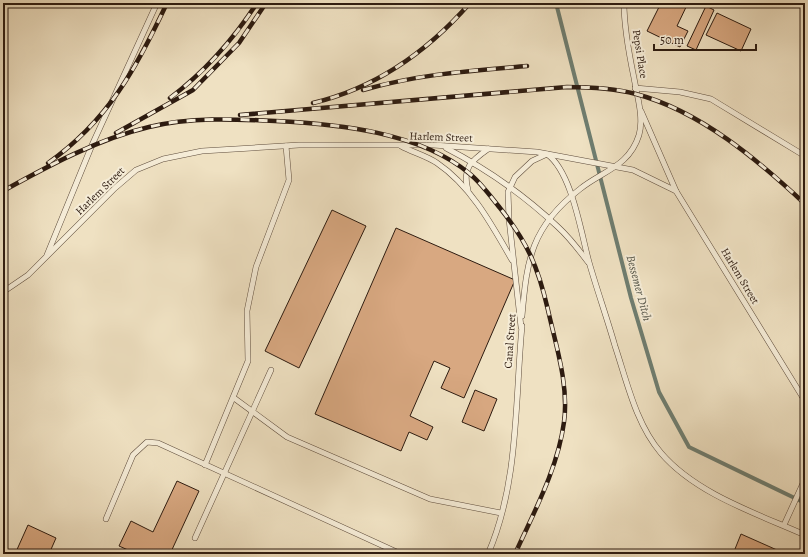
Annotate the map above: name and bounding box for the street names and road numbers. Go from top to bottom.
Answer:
street label: Pepsi Place [629,28,651,80]
street label: Harlem Street [409,128,473,146]
street label: Harlem Street [72,163,128,218]
street label: Harlem Street [717,245,763,307]
street label: Canal Street [501,313,519,369]

